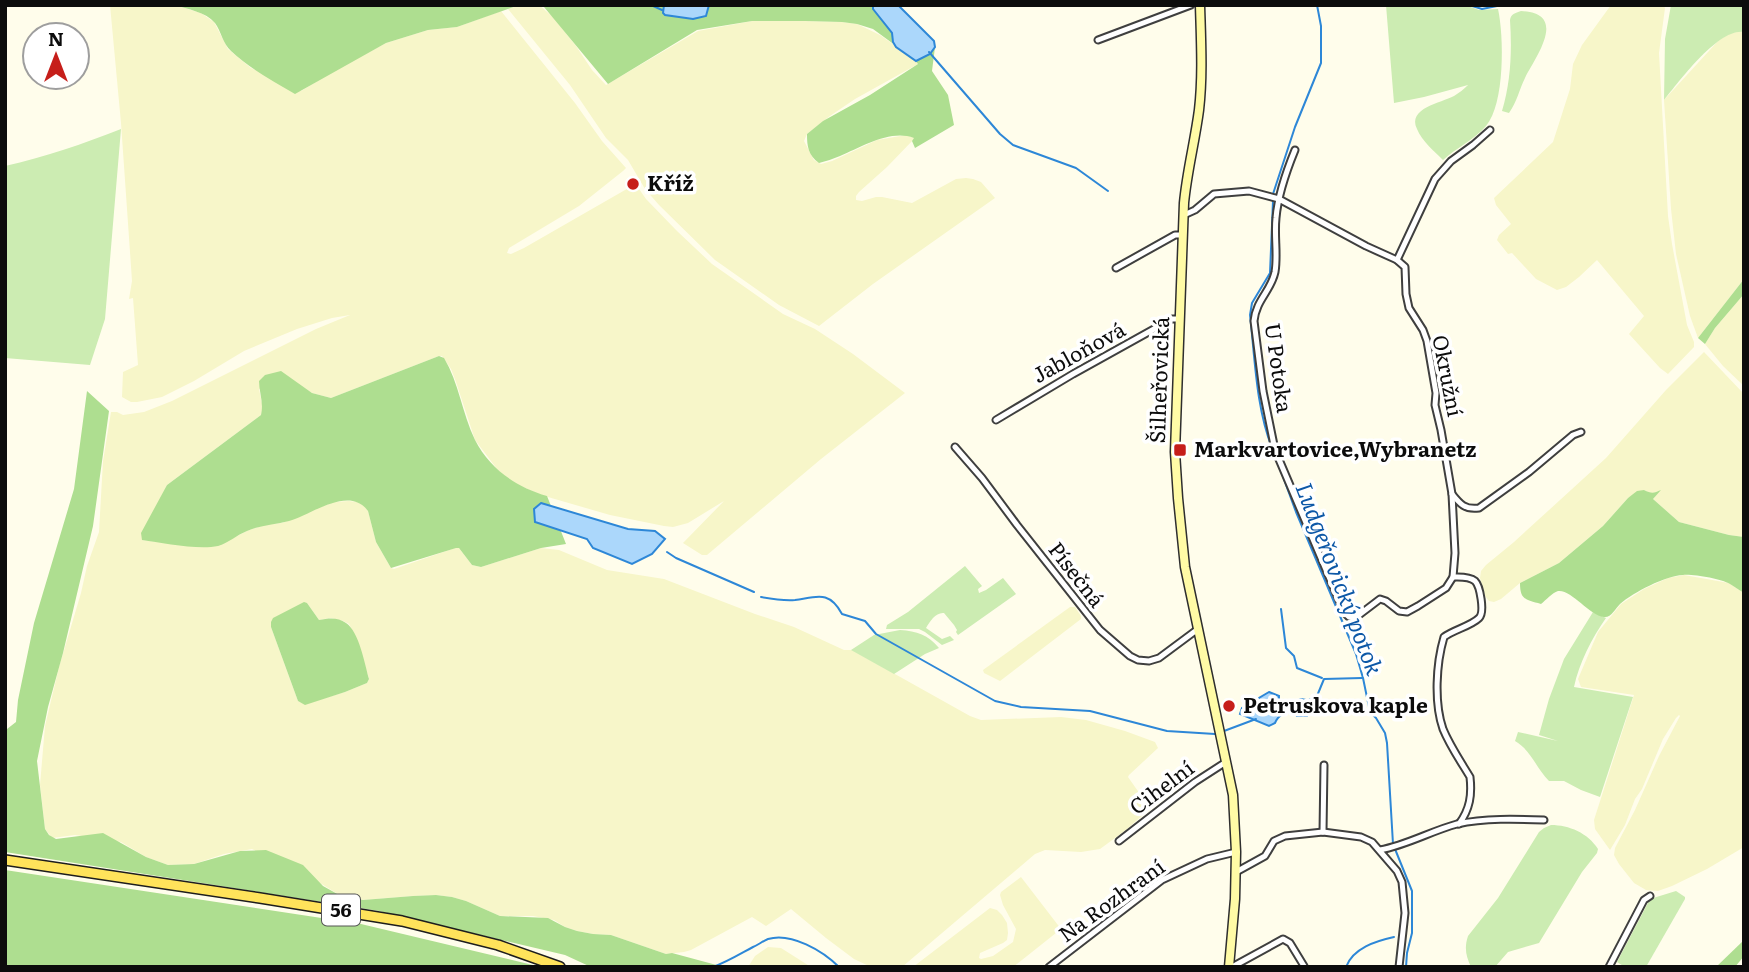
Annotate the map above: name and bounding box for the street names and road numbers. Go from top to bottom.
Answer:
street label: Jabloňová [1026,312,1131,389]
street label: Šilheřovická [1140,315,1175,444]
street label: U Potoka [1259,321,1302,415]
street label: Okružní [1426,332,1473,419]
street label: Písečná [1042,534,1114,613]
street label: Cihelní [1122,751,1199,821]
street label: Na Rozhraní [1051,850,1170,948]
road number: 56 [322,894,360,926]

